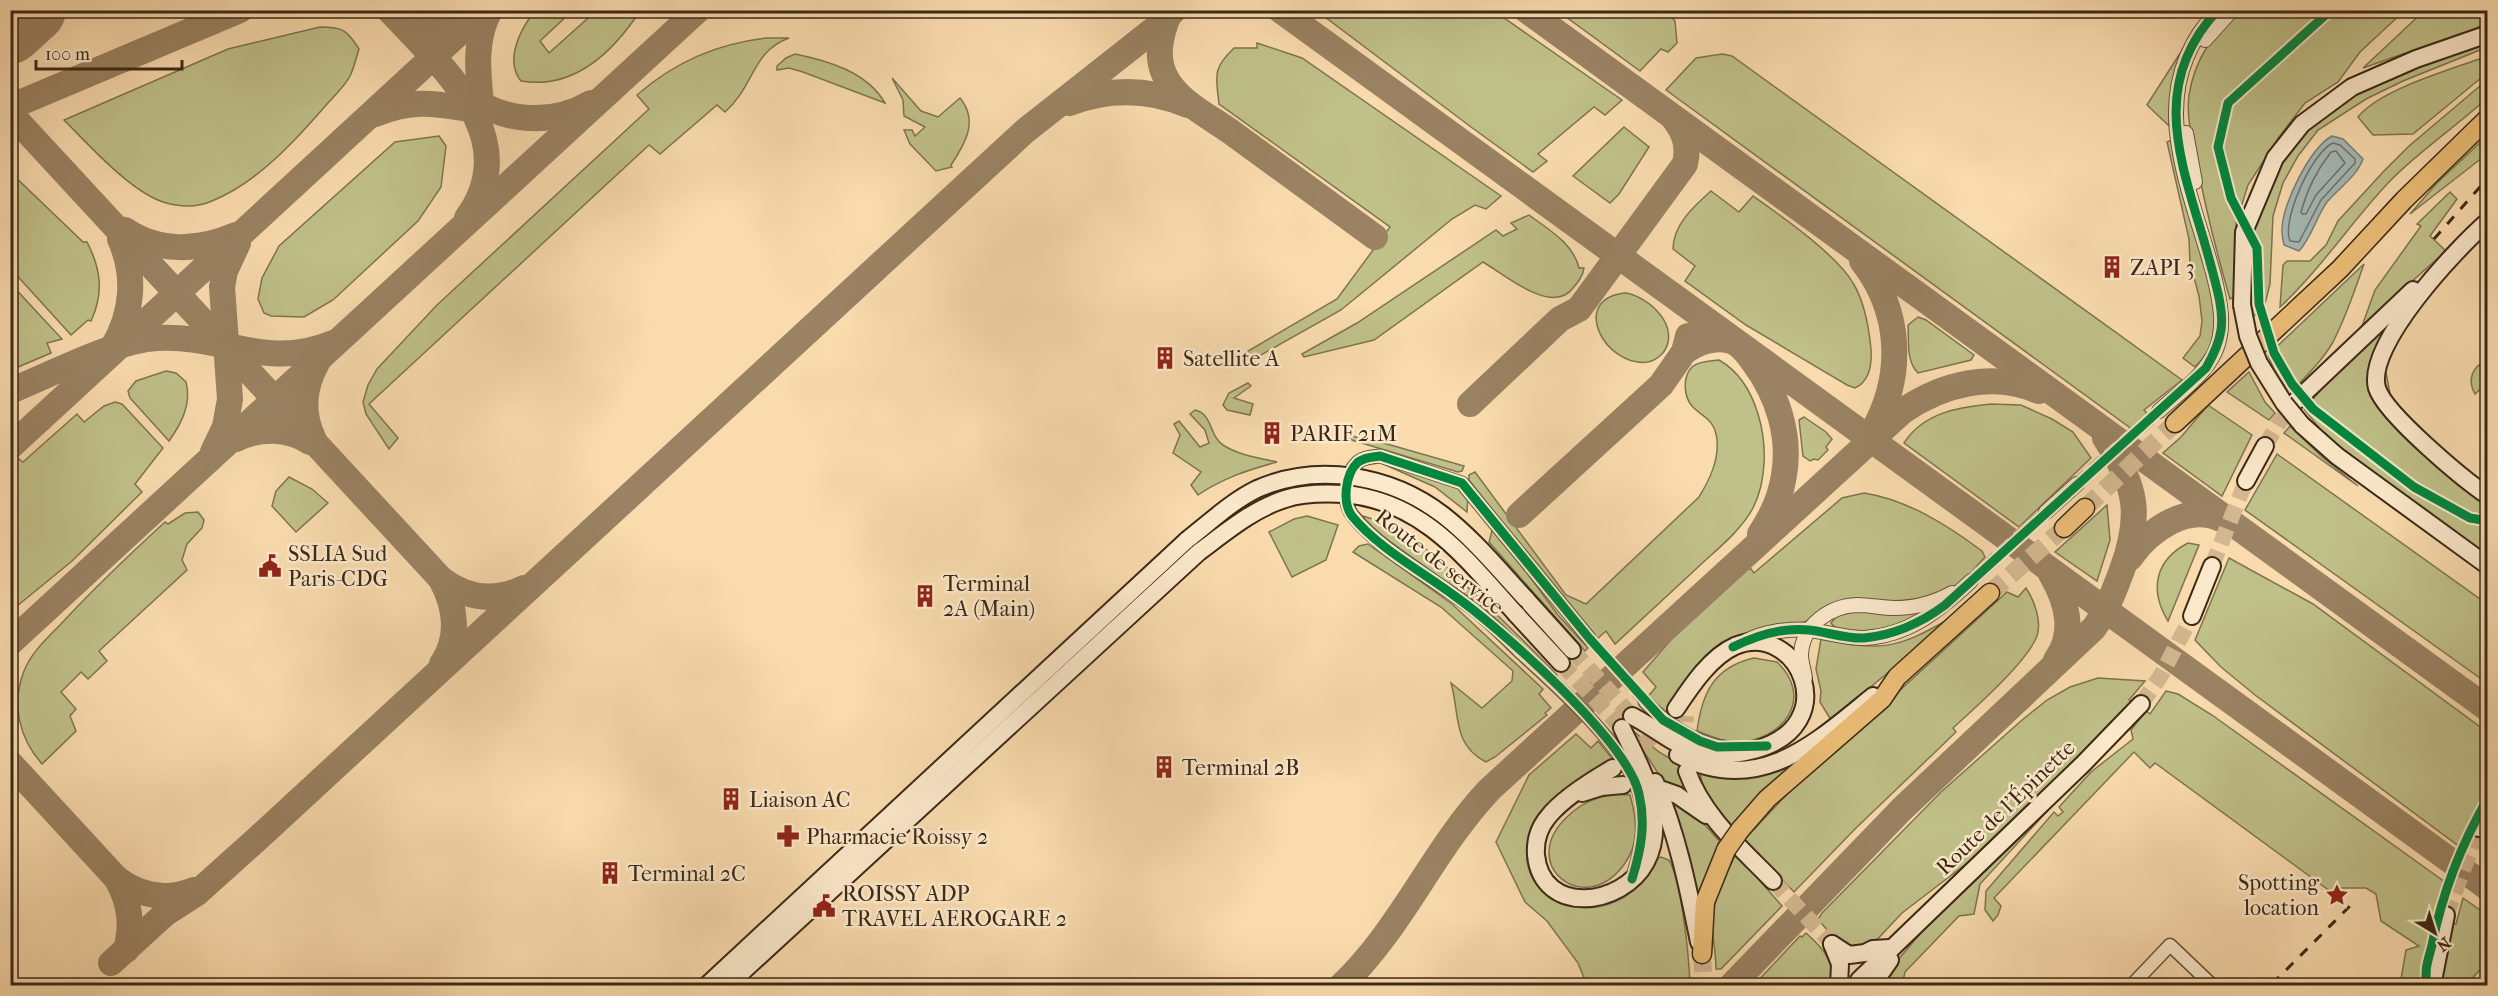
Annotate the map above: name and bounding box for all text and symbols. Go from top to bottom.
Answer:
scale bar [36,33,182,71]
text: 100 m [45,44,90,65]
building icon: ZAPI 3 [2099,254,2125,280]
place label: ZAPI 3 [2130,255,2195,281]
building icon: Satellite A [1152,345,1178,371]
place label: Satellite A [1183,346,1280,372]
building icon: PARIF 21M [1259,420,1285,446]
place label: PARIF 21M [1290,421,1397,447]
street label: Route de service [1370,503,1509,620]
place label: SSLIA Sud Paris-CDG [288,541,388,592]
public building icon: SSLIA Sud Paris-CDG [257,553,283,579]
place label: Terminal 2A (Main) [943,571,1035,622]
building icon: Terminal 2A (Main) [912,583,938,609]
street label: Route de l'Épinette [1930,734,2081,881]
building icon: Terminal 2B [1151,754,1177,780]
place label: Terminal 2B [1182,755,1299,781]
building icon: Liaison AC [718,786,744,812]
place label: Liaison AC [749,787,851,813]
pharmacy icon: Pharmacie Roissy 2 [775,823,801,849]
place label: Pharmacie Roissy 2 [806,824,988,850]
building icon: Terminal 2C [597,860,623,886]
place label: Terminal 2C [628,861,746,887]
place label: Spotting location [2238,870,2319,921]
place label: ROISSY ADP TRAVEL AEROGARE 2 [842,881,1067,932]
place icon: Spotting location [2324,882,2350,908]
public building icon: ROISSY ADP TRAVEL AEROGARE 2 [811,893,837,919]
north arrow [2405,903,2465,963]
text: N [2433,933,2455,956]

